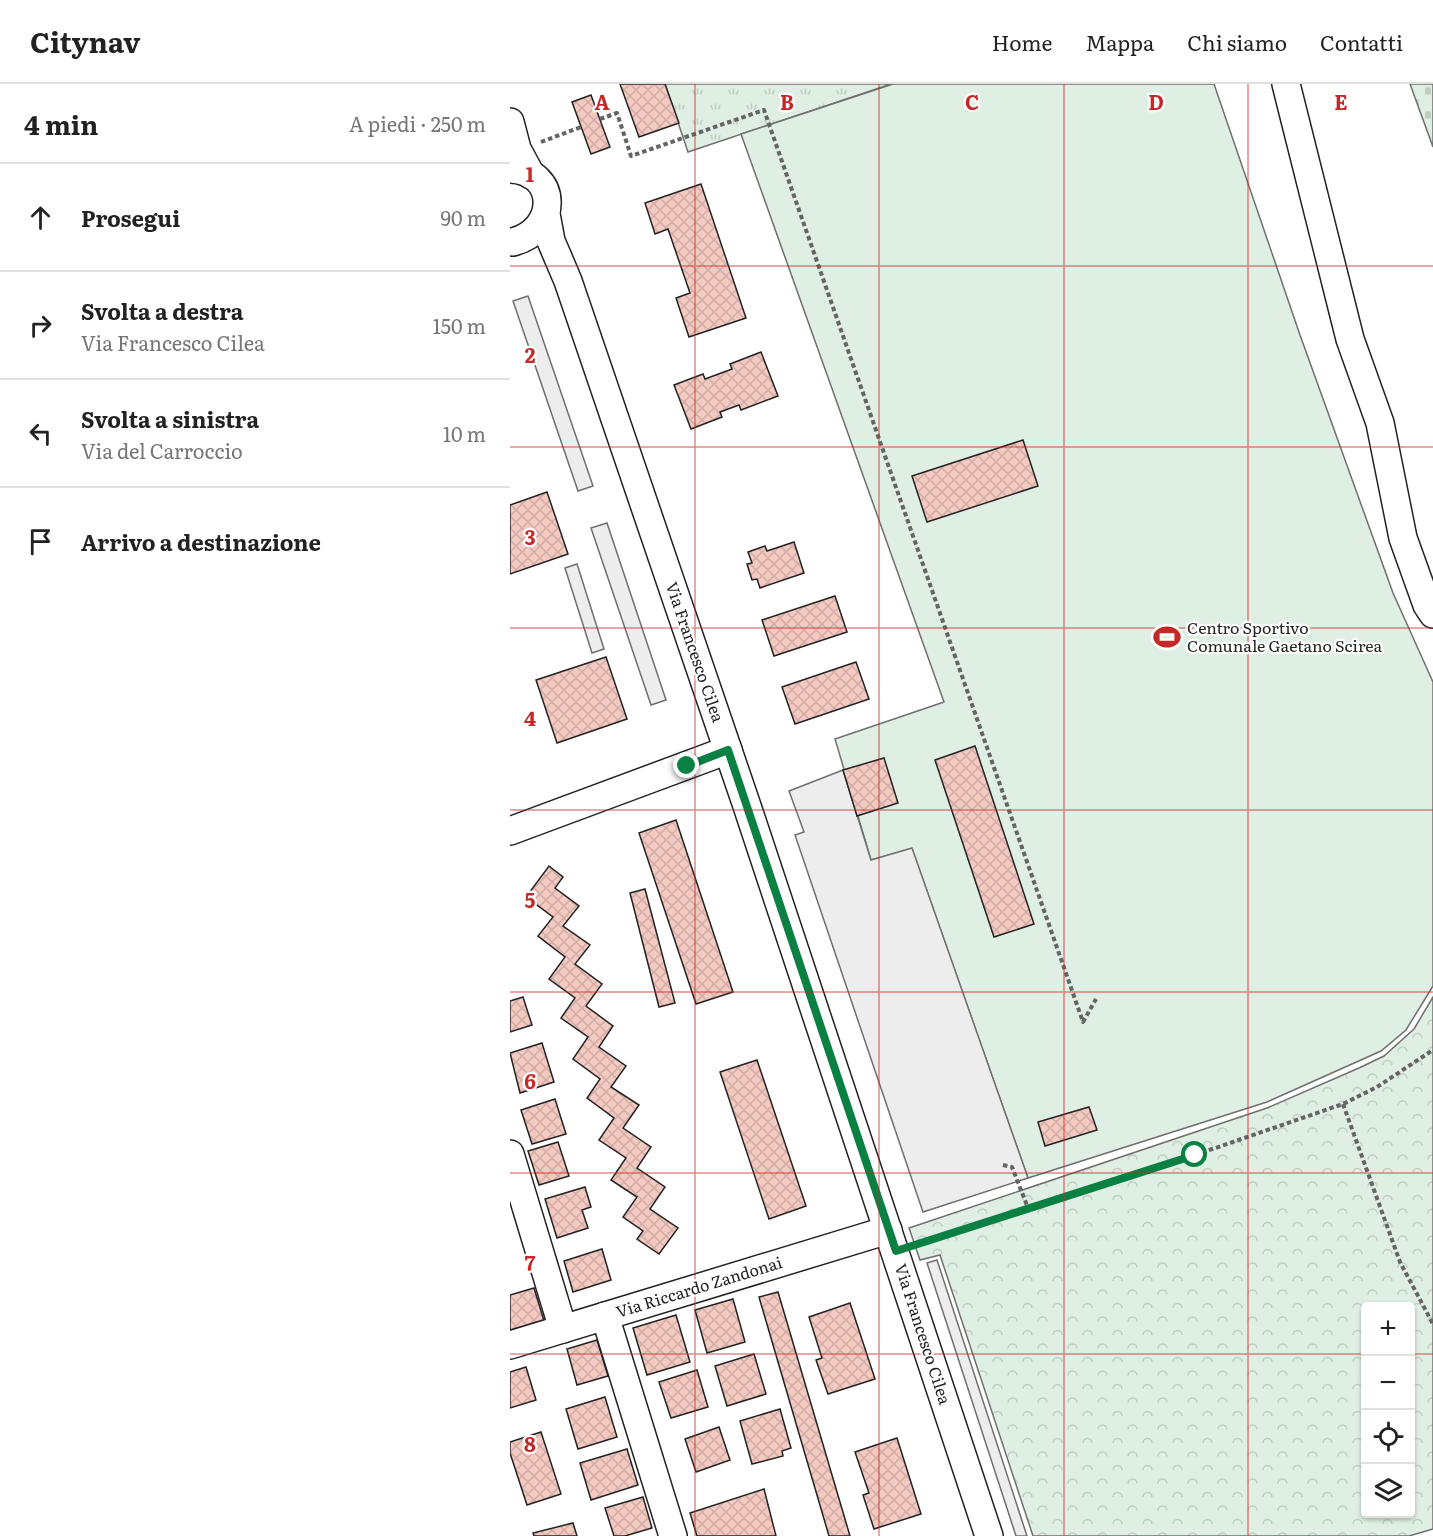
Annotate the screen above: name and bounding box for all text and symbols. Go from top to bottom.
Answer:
text: Citynav [30,20,140,62]
text: Home [992,26,1053,57]
text: Mappa [1086,26,1154,57]
text: Chi siamo [1187,26,1287,57]
text: Contatti [1320,26,1403,57]
text: A [594,86,610,116]
text: B [780,86,794,116]
text: C [965,86,979,116]
text: D [1148,86,1164,116]
text: E [1334,86,1348,116]
text: 4 min [24,104,98,143]
text: A piedi · 250 m [349,108,486,138]
text: 1 [526,158,534,188]
icon: ahead [24,201,57,234]
text: Prosegui [81,201,180,234]
text: 90 m [441,202,486,232]
text: Svolta a destra [81,294,243,327]
icon: right [24,309,57,342]
text: 150 m [433,310,486,340]
text: Via Francesco Cilea [81,327,265,357]
text: 2 [525,339,536,369]
text: Svolta a sinistra [81,402,259,435]
icon: left [24,417,57,450]
text: 10 m [443,418,486,448]
text: Via del Carroccio [81,435,243,465]
text: 3 [524,521,536,551]
icon: arrive [24,525,57,558]
text: Arrivo a destinazione [81,525,321,558]
street label: Via Francesco Cilea [661,578,731,725]
place label: Centro Sportivo Comunale Gaetano Scirea [1187,615,1383,657]
sports icon: Centro Sportivo Comunale Gaetano Scirea [1152,622,1182,652]
text: 4 [524,702,536,732]
route end [673,752,699,778]
text: 5 [525,884,536,914]
text: 6 [524,1065,536,1095]
route start [1181,1141,1207,1167]
text: 7 [525,1247,536,1277]
street label: Via Riccardo Zandonai [613,1249,785,1323]
street label: Via Francesco Cilea [890,1260,958,1408]
map controls [1361,1302,1415,1518]
button: + [1361,1302,1415,1356]
button: − [1361,1356,1415,1410]
button: locate [1361,1410,1415,1464]
text: 8 [524,1428,536,1458]
button: layers [1361,1464,1415,1518]

